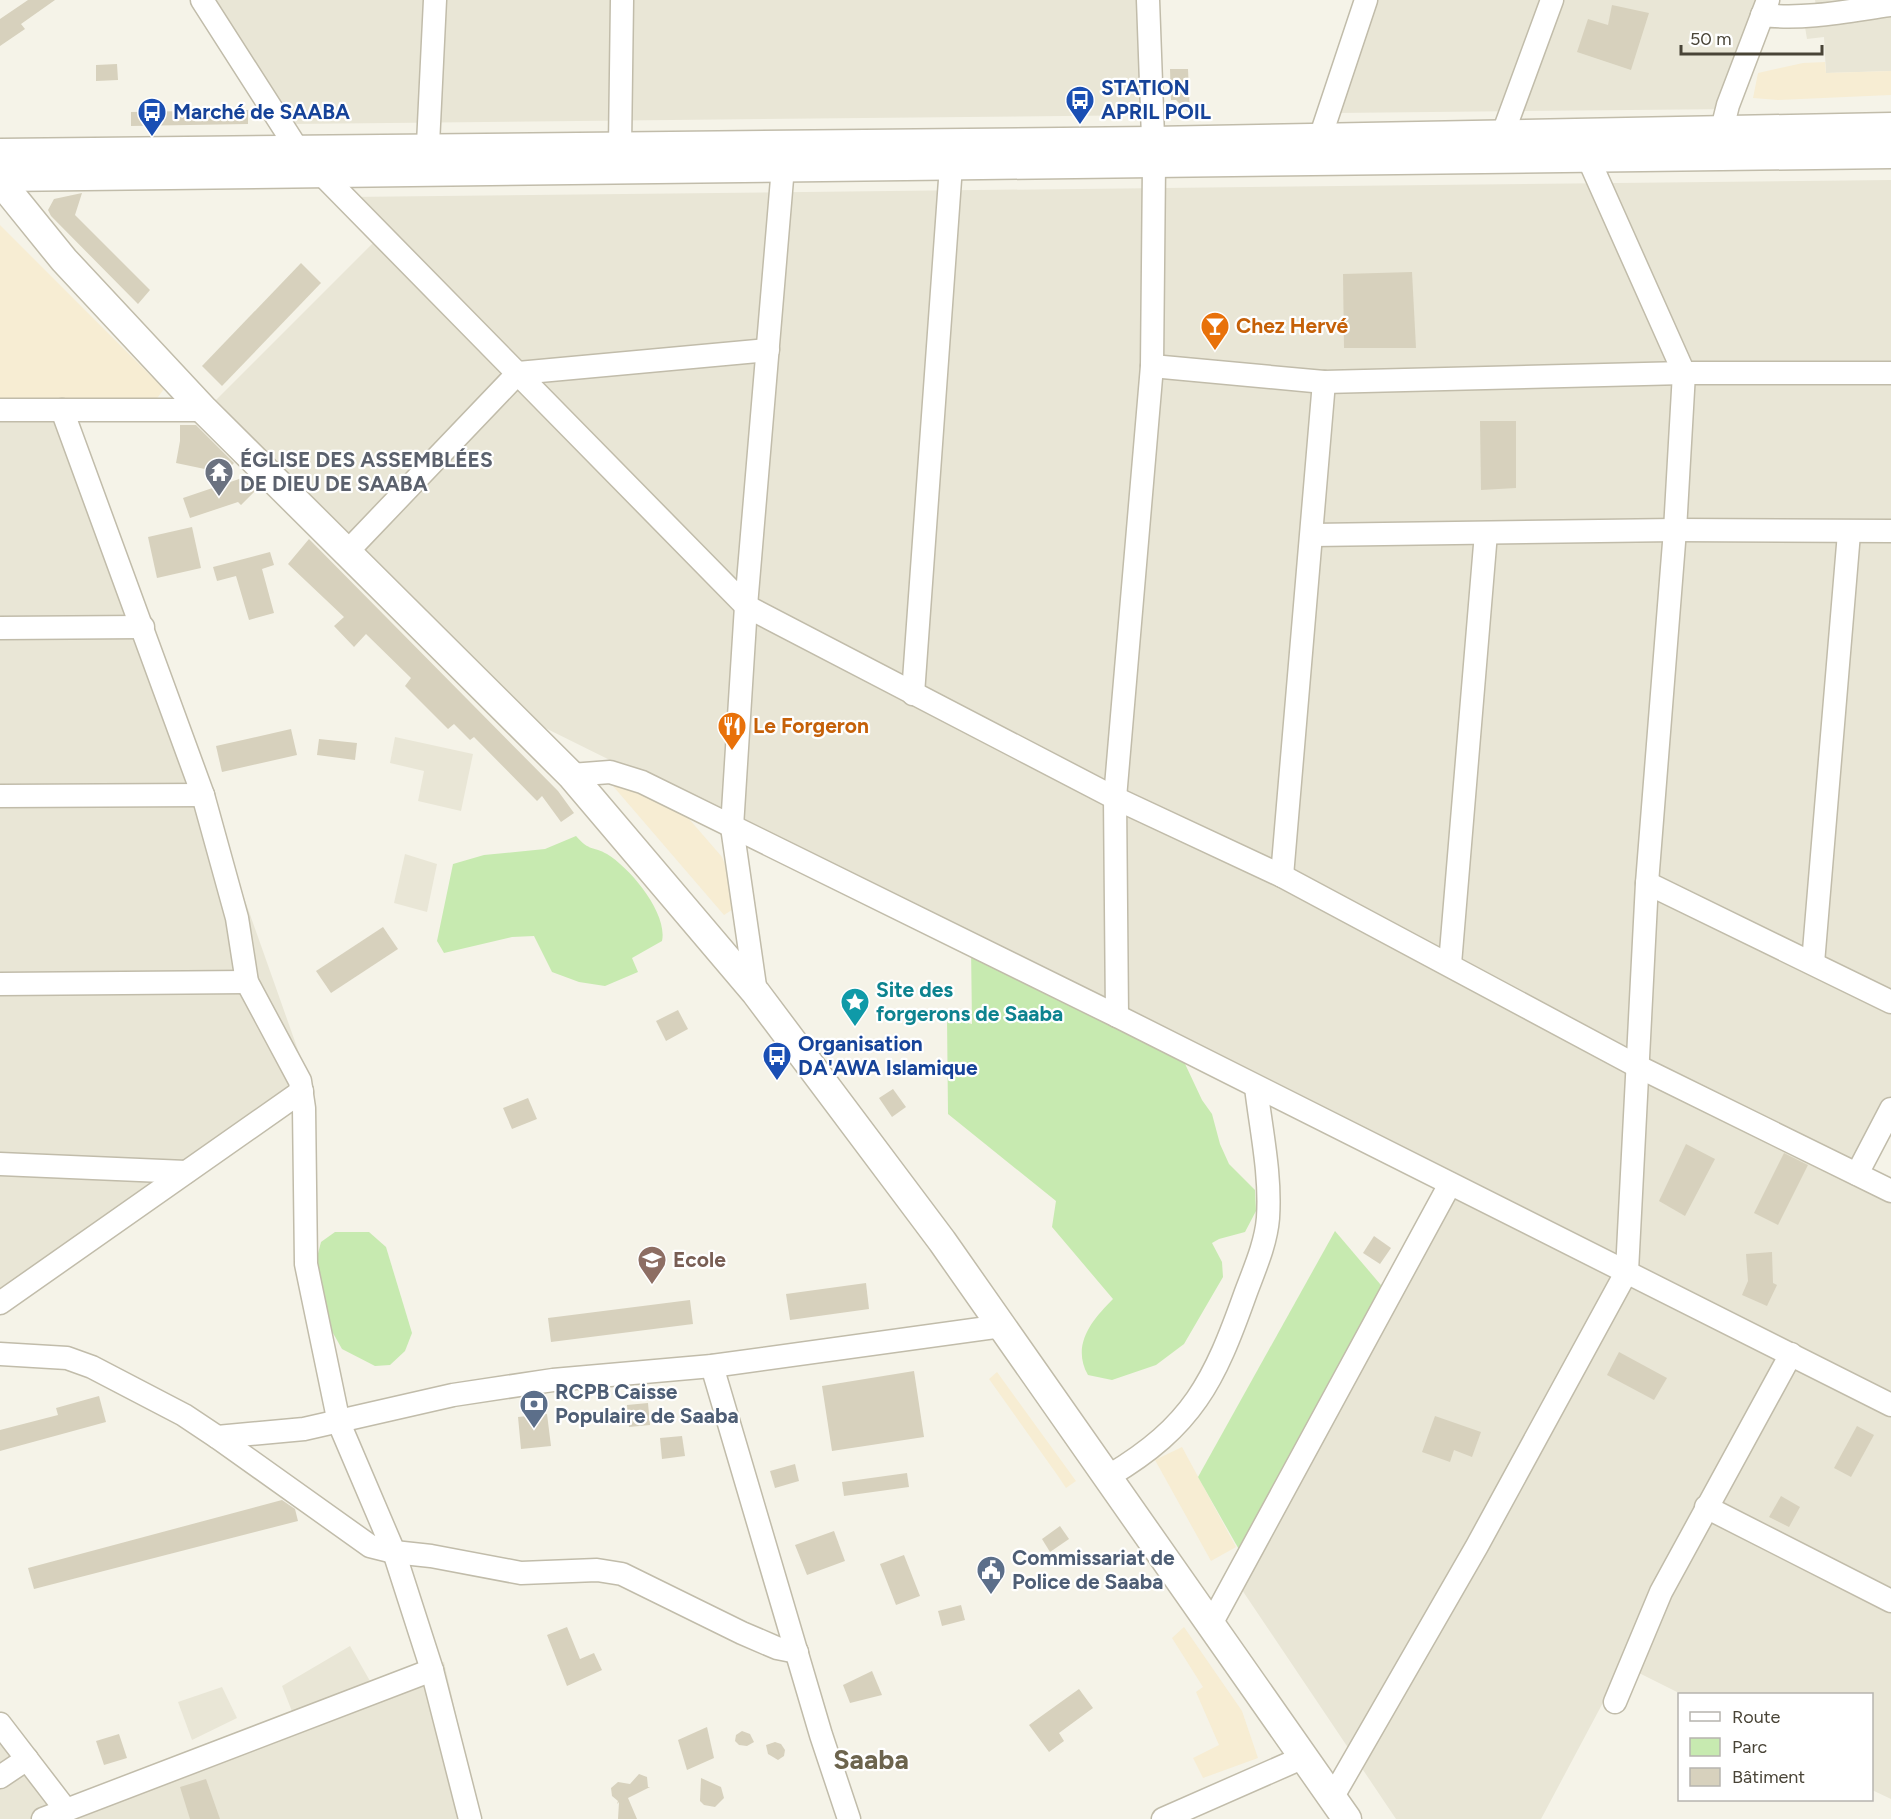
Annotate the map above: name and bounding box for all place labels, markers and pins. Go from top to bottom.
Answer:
place label: STATION APRIL POIL [1101,75,1211,124]
bus stop icon: STATION APRIL POIL [1064,84,1096,126]
bus stop icon: Marché de SAABA [136,96,168,138]
place label: Marché de SAABA [173,99,350,124]
bar icon: Chez Hervé [1199,310,1231,352]
place label: Chez Hervé [1236,313,1349,338]
place label: ÉGLISE DES ASSEMBLÉES DE DIEU DE SAABA [240,447,493,496]
temple icon: ÉGLISE DES ASSEMBLÉES DE DIEU DE SAABA [203,456,235,498]
restaurant icon: Le Forgeron [716,710,748,752]
place label: Le Forgeron [753,713,869,738]
place label: Site des forgerons de Saaba [876,977,1063,1026]
place icon: Site des forgerons de Saaba [839,986,871,1028]
place label: Organisation DA'AWA Islamique [798,1031,978,1080]
bus stop icon: Organisation DA'AWA Islamique [761,1040,793,1082]
school or university icon: Ecole [636,1244,668,1286]
place label: Ecole [673,1247,726,1272]
place label: RCPB Caisse Populaire de Saaba [555,1379,739,1428]
bank icon: RCPB Caisse Populaire de Saaba [518,1388,550,1430]
place label: Commissariat de Police de Saaba [1012,1545,1175,1594]
public building icon: Commissariat de Police de Saaba [975,1554,1007,1596]

